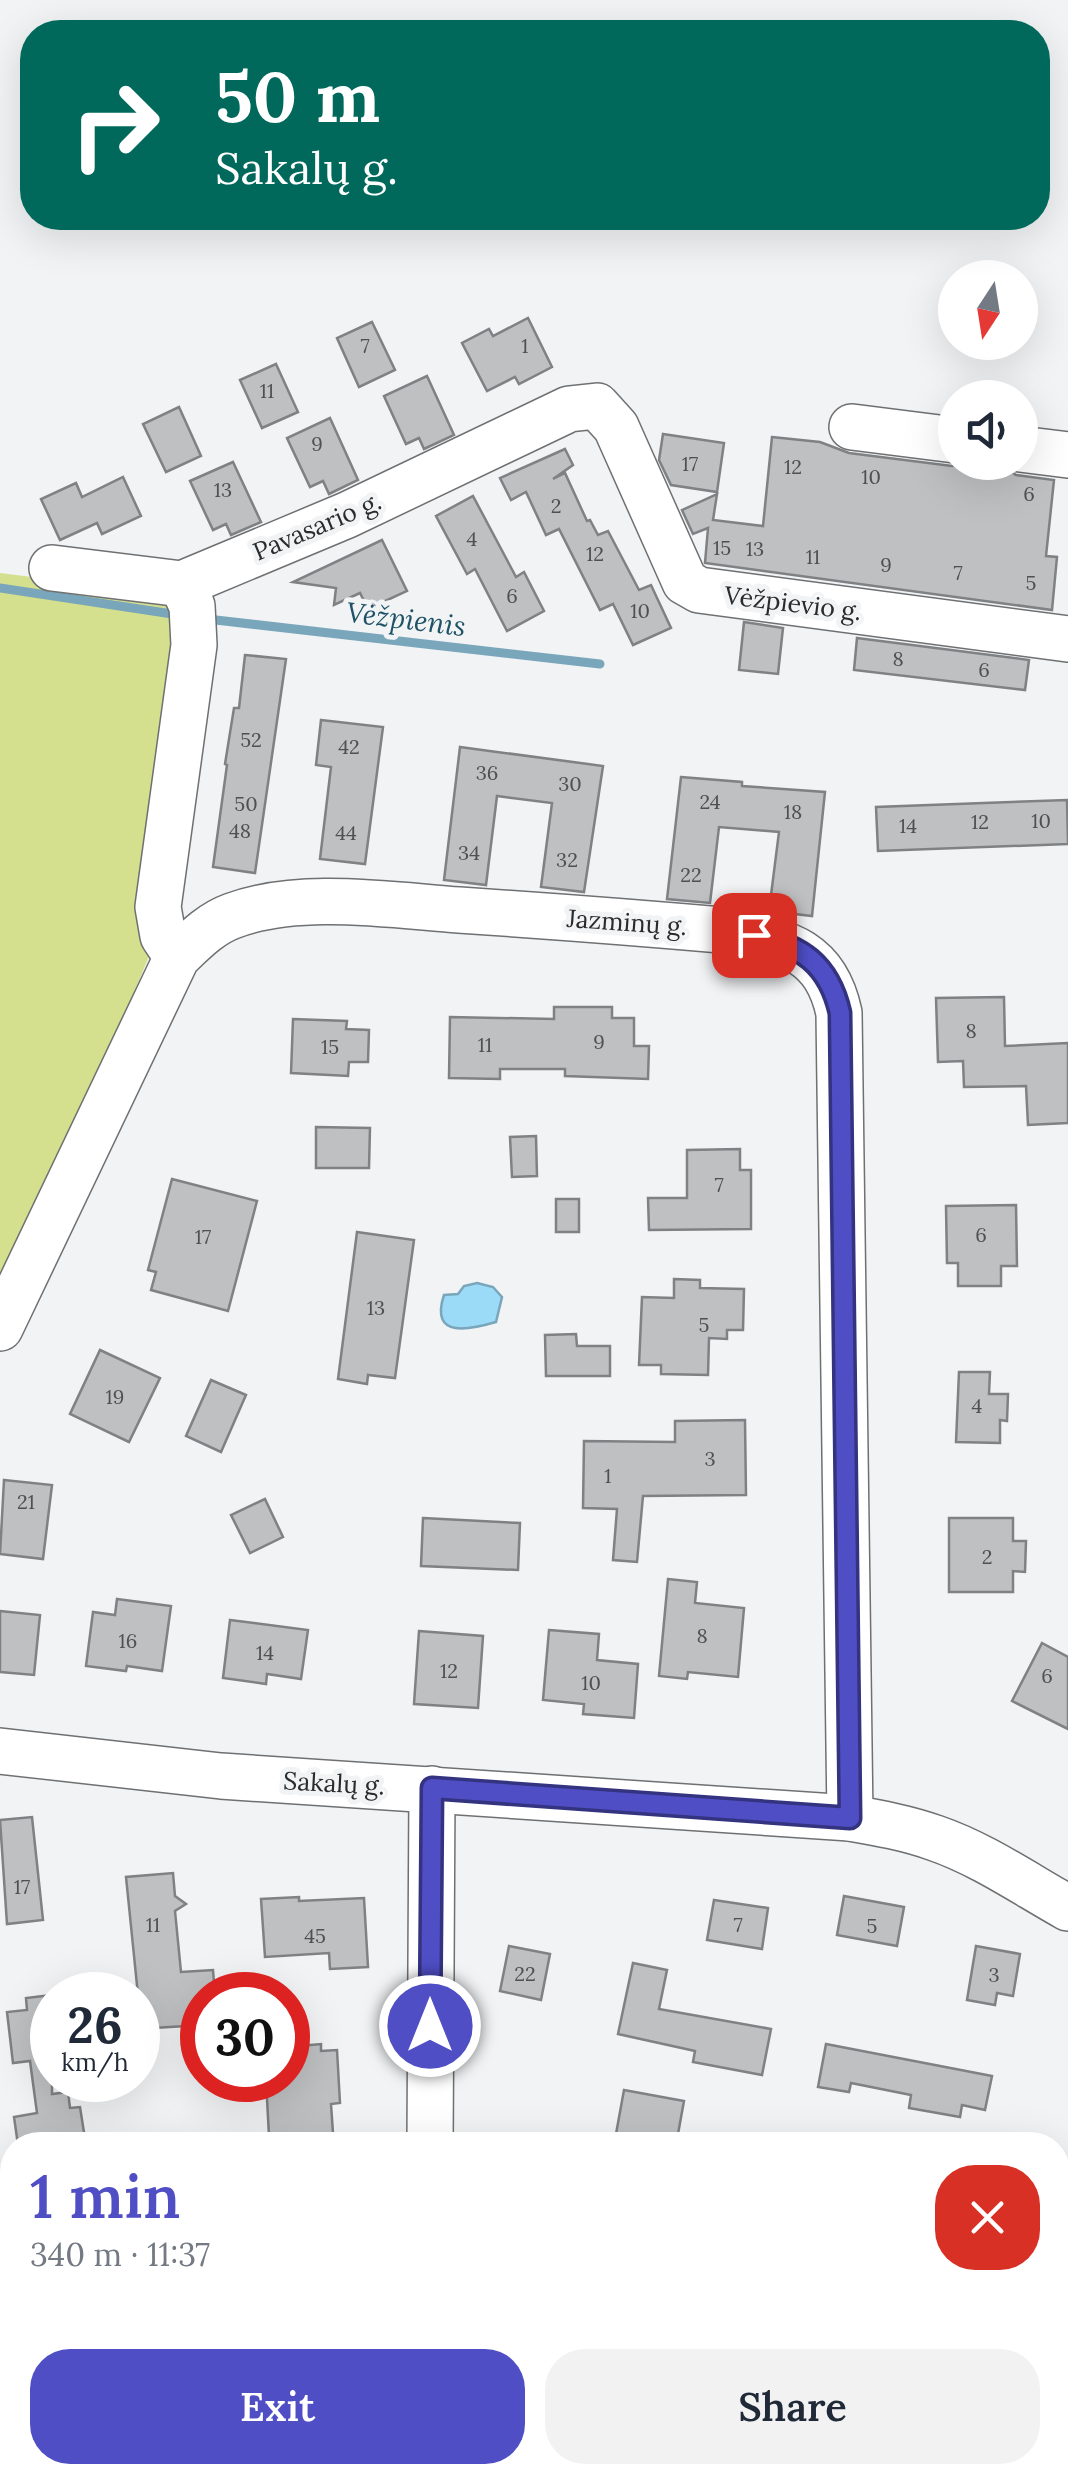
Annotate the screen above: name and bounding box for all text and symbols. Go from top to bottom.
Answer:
text: 50 m [215,52,380,141]
icon: right [50,60,180,190]
text: Sakalų g. [215,139,398,196]
north arrow [938,260,1038,360]
map controls [938,260,1038,480]
house number: 7 [360,333,370,358]
house number: 1 [521,333,529,358]
house number: 11 [260,378,274,403]
button: sound [938,380,1038,480]
house number: 9 [311,431,323,456]
house number: 17 [682,451,698,476]
house number: 12 [784,454,802,479]
house number: 10 [861,464,881,489]
house number: 13 [214,477,232,502]
house number: 6 [1023,481,1035,506]
street label: Pavasario g. [248,485,386,567]
house number: 2 [551,493,561,518]
house number: 4 [467,526,478,551]
house number: 15 [713,535,731,560]
house number: 13 [746,536,764,561]
house number: 12 [586,541,604,566]
house number: 11 [806,544,820,569]
house number: 9 [880,552,892,577]
house number: 7 [953,560,963,585]
house number: 5 [1026,570,1036,595]
street label: Vėžpievio g. [722,579,863,627]
house number: 6 [506,583,518,608]
water label: Vėžpienis [344,594,468,644]
house number: 10 [630,598,650,623]
house number: 8 [892,646,904,671]
house number: 6 [978,657,990,682]
house number: 52 [240,727,262,752]
house number: 42 [338,734,360,759]
house number: 36 [476,760,498,785]
house number: 30 [558,771,582,796]
house number: 24 [699,789,721,814]
house number: 50 [234,791,258,816]
house number: 18 [784,799,802,824]
house number: 10 [1031,808,1051,833]
house number: 12 [971,809,989,834]
house number: 14 [899,813,917,838]
house number: 48 [229,818,251,843]
house number: 44 [335,820,357,845]
house number: 34 [458,840,480,865]
house number: 32 [556,847,578,872]
house number: 22 [680,862,702,887]
pin [712,893,797,978]
street label: Jazminų g. [565,902,688,942]
icon: arrive [727,908,782,963]
house number: 8 [965,1018,977,1043]
house number: 9 [593,1029,605,1054]
house number: 11 [478,1032,492,1057]
house number: 15 [321,1034,339,1059]
house number: 7 [714,1172,724,1197]
house number: 6 [975,1222,987,1247]
house number: 17 [195,1224,211,1249]
house number: 13 [367,1295,385,1320]
house number: 5 [699,1312,709,1337]
house number: 19 [106,1384,124,1409]
house number: 4 [972,1393,983,1418]
house number: 3 [704,1446,716,1471]
house number: 1 [604,1463,612,1488]
house number: 21 [17,1489,35,1514]
house number: 2 [982,1544,992,1569]
house number: 8 [696,1623,708,1648]
house number: 16 [119,1628,137,1653]
house number: 14 [256,1640,274,1665]
house number: 12 [440,1658,458,1683]
house number: 6 [1041,1663,1053,1688]
house number: 10 [581,1670,601,1695]
street label: Sakalų g. [282,1764,386,1802]
house number: 17 [14,1874,30,1899]
house number: 11 [146,1912,160,1937]
house number: 7 [733,1912,743,1937]
house number: 5 [867,1913,877,1938]
house number: 45 [304,1923,326,1948]
house number: 22 [514,1961,536,1986]
house number: 3 [988,1962,1000,1987]
speed limit sign: 30 [180,1972,310,2102]
position arrow [378,1974,482,2078]
text: 26 [67,1993,123,2057]
text: km/h [61,2046,129,2078]
text: 1 min [30,2158,180,2234]
button: close [935,2165,1040,2270]
text: 340 m · 11:37 [30,2234,210,2275]
button: Exit [30,2349,525,2464]
button: Share [545,2349,1040,2464]

